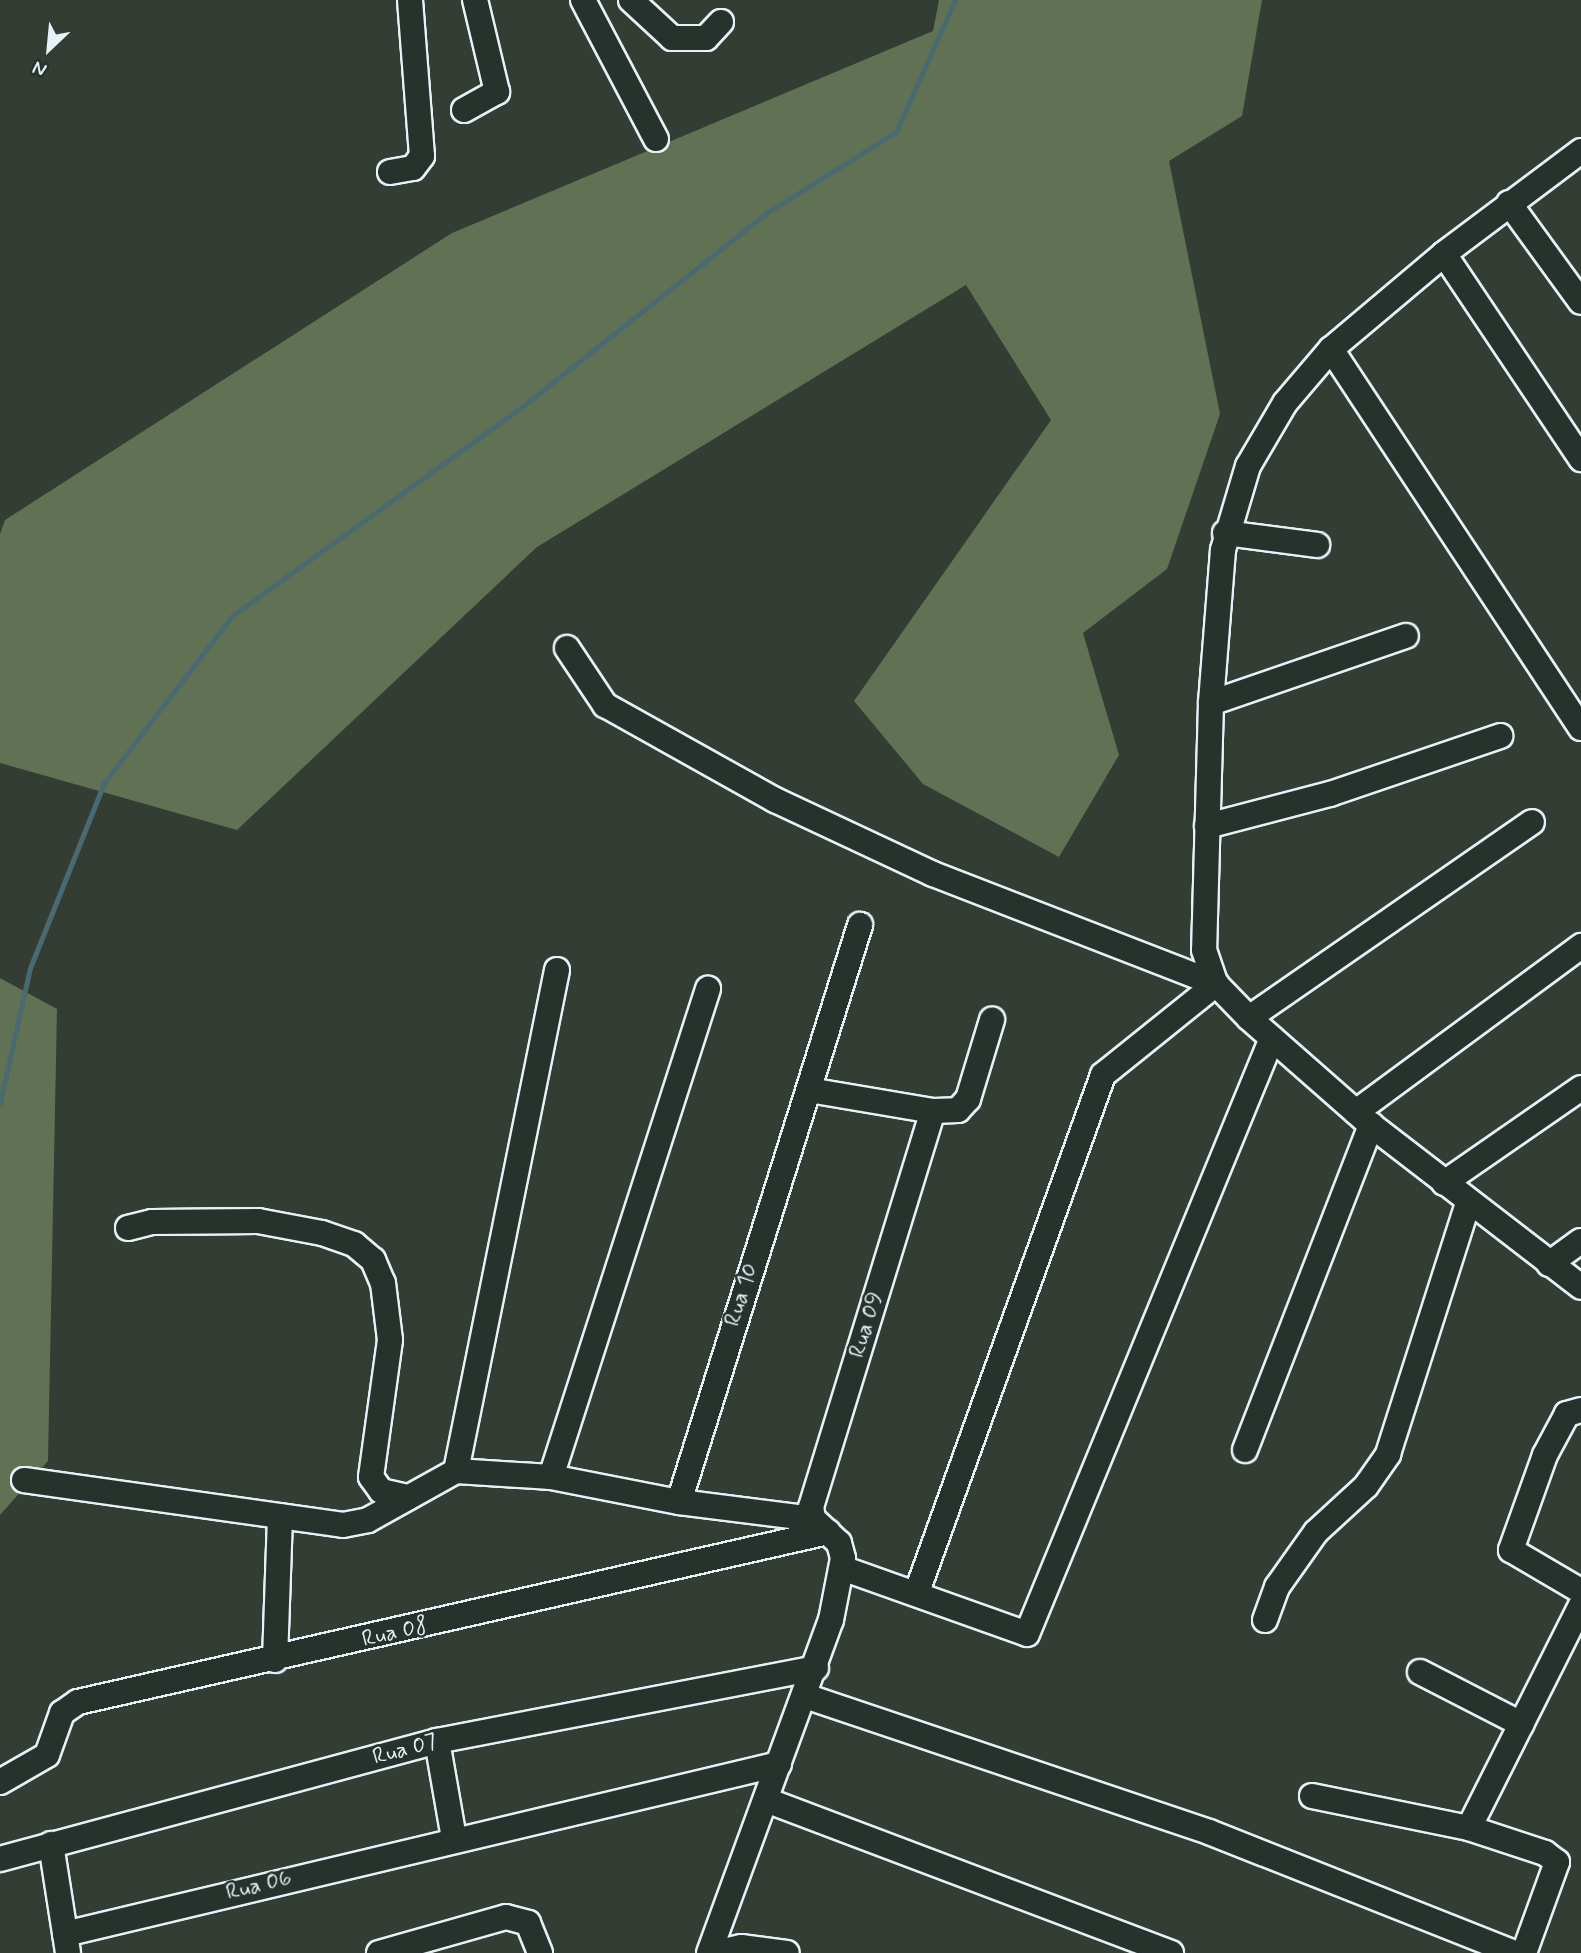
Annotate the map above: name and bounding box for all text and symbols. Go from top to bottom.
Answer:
north arrow [14,14,84,84]
text: N [28,54,51,82]
street label: Rua 10 [719,1260,765,1330]
street label: Rua 09 [844,1289,890,1361]
street label: Rua 08 [359,1612,431,1654]
street label: Rua 07 [370,1728,440,1772]
street label: Rua 06 [223,1865,295,1907]

